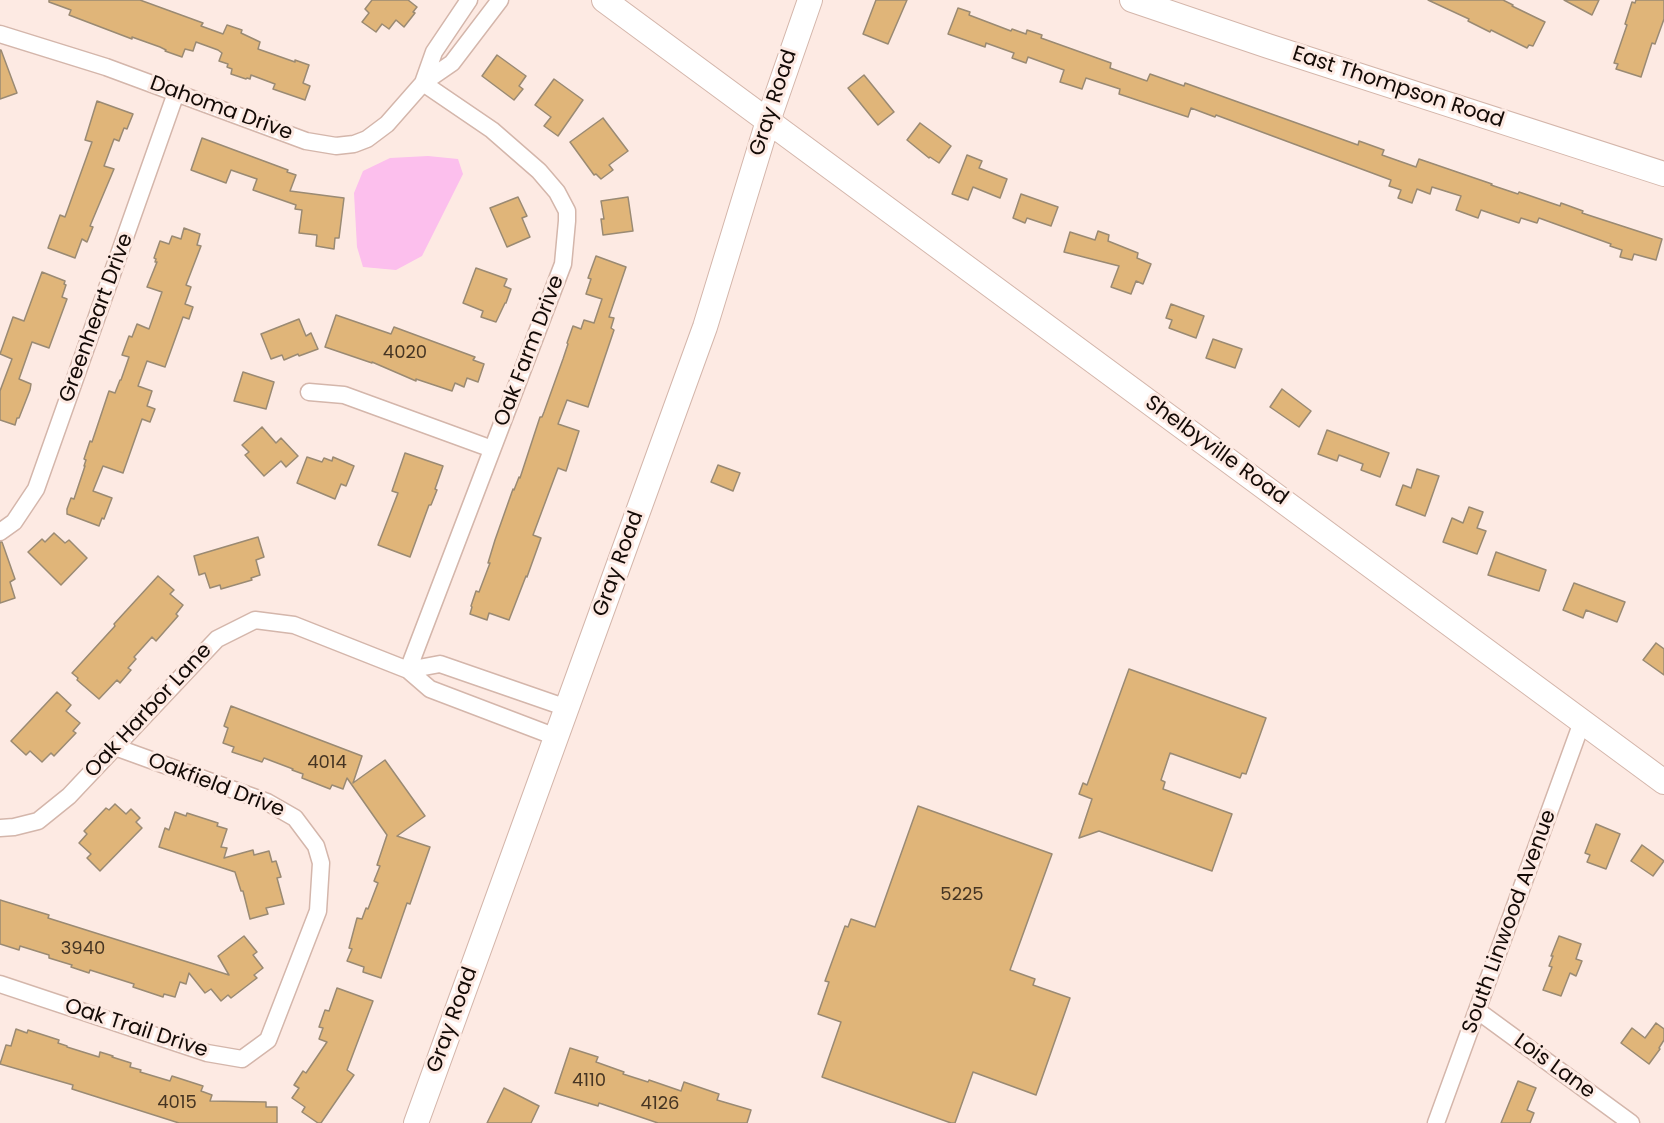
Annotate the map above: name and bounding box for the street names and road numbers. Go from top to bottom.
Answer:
street label: East Thompson Road [1289,42,1507,134]
street label: Gray Road [745,47,803,159]
street label: Dahoma Drive [146,72,296,146]
street label: Greenheart Drive [55,230,139,406]
street label: Oak Farm Drive [490,272,570,430]
street label: Shelbyville Road [1140,391,1292,511]
street label: Gray Road [588,508,650,620]
street label: Oak Harbor Lane [80,639,218,783]
street label: Oakfield Drive [144,748,288,824]
street label: South Linwood Avenue [1458,807,1562,1037]
street label: Gray Road [422,964,484,1076]
street label: Oak Trail Drive [61,994,211,1064]
street label: Lois Lane [1509,1029,1599,1105]

